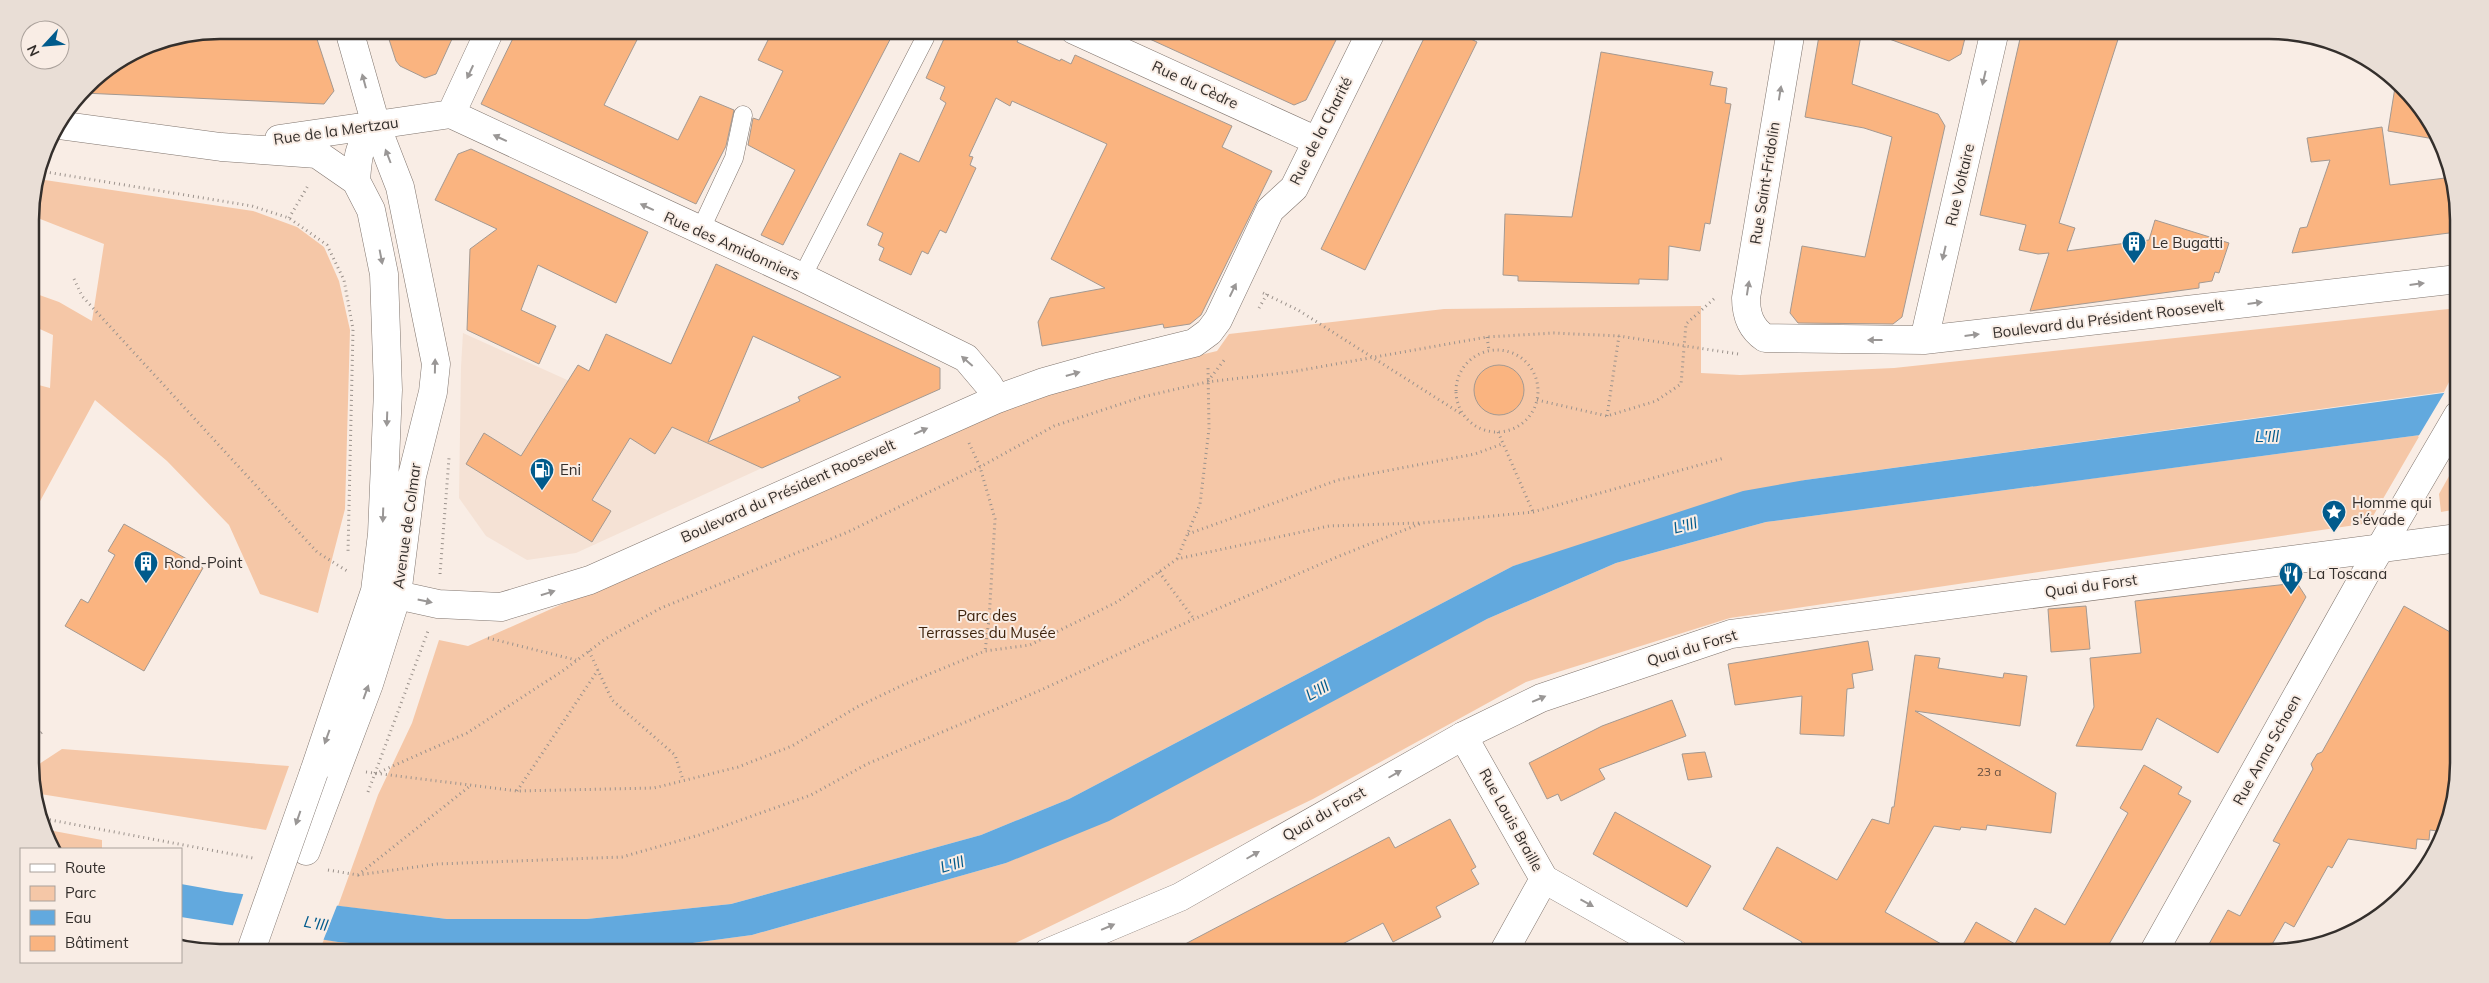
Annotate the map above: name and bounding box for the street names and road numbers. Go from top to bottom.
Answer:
street label: Rue du Cèdre [1149,56,1241,113]
street label: Rue de la Charité [1285,73,1356,188]
street label: Rue de la Mertzau [272,112,400,149]
street label: Rue Saint-Fridolin [1745,120,1784,246]
street label: Rue Voltaire [1941,142,1978,228]
street label: Rue des Amidonniers [661,207,803,284]
street label: Boulevard du Président Roosevelt [1991,295,2225,342]
street label: Boulevard du Président Roosevelt [678,435,898,547]
street label: Avenue de Colmar [388,461,425,590]
street label: Quai du Forst [2044,570,2138,601]
street label: Quai du Forst [1645,625,1739,670]
street label: Rue Anna Schoen [2228,691,2305,808]
street label: Rue Louis Braille [1475,765,1548,875]
street label: Quai du Forst [1279,782,1369,845]

